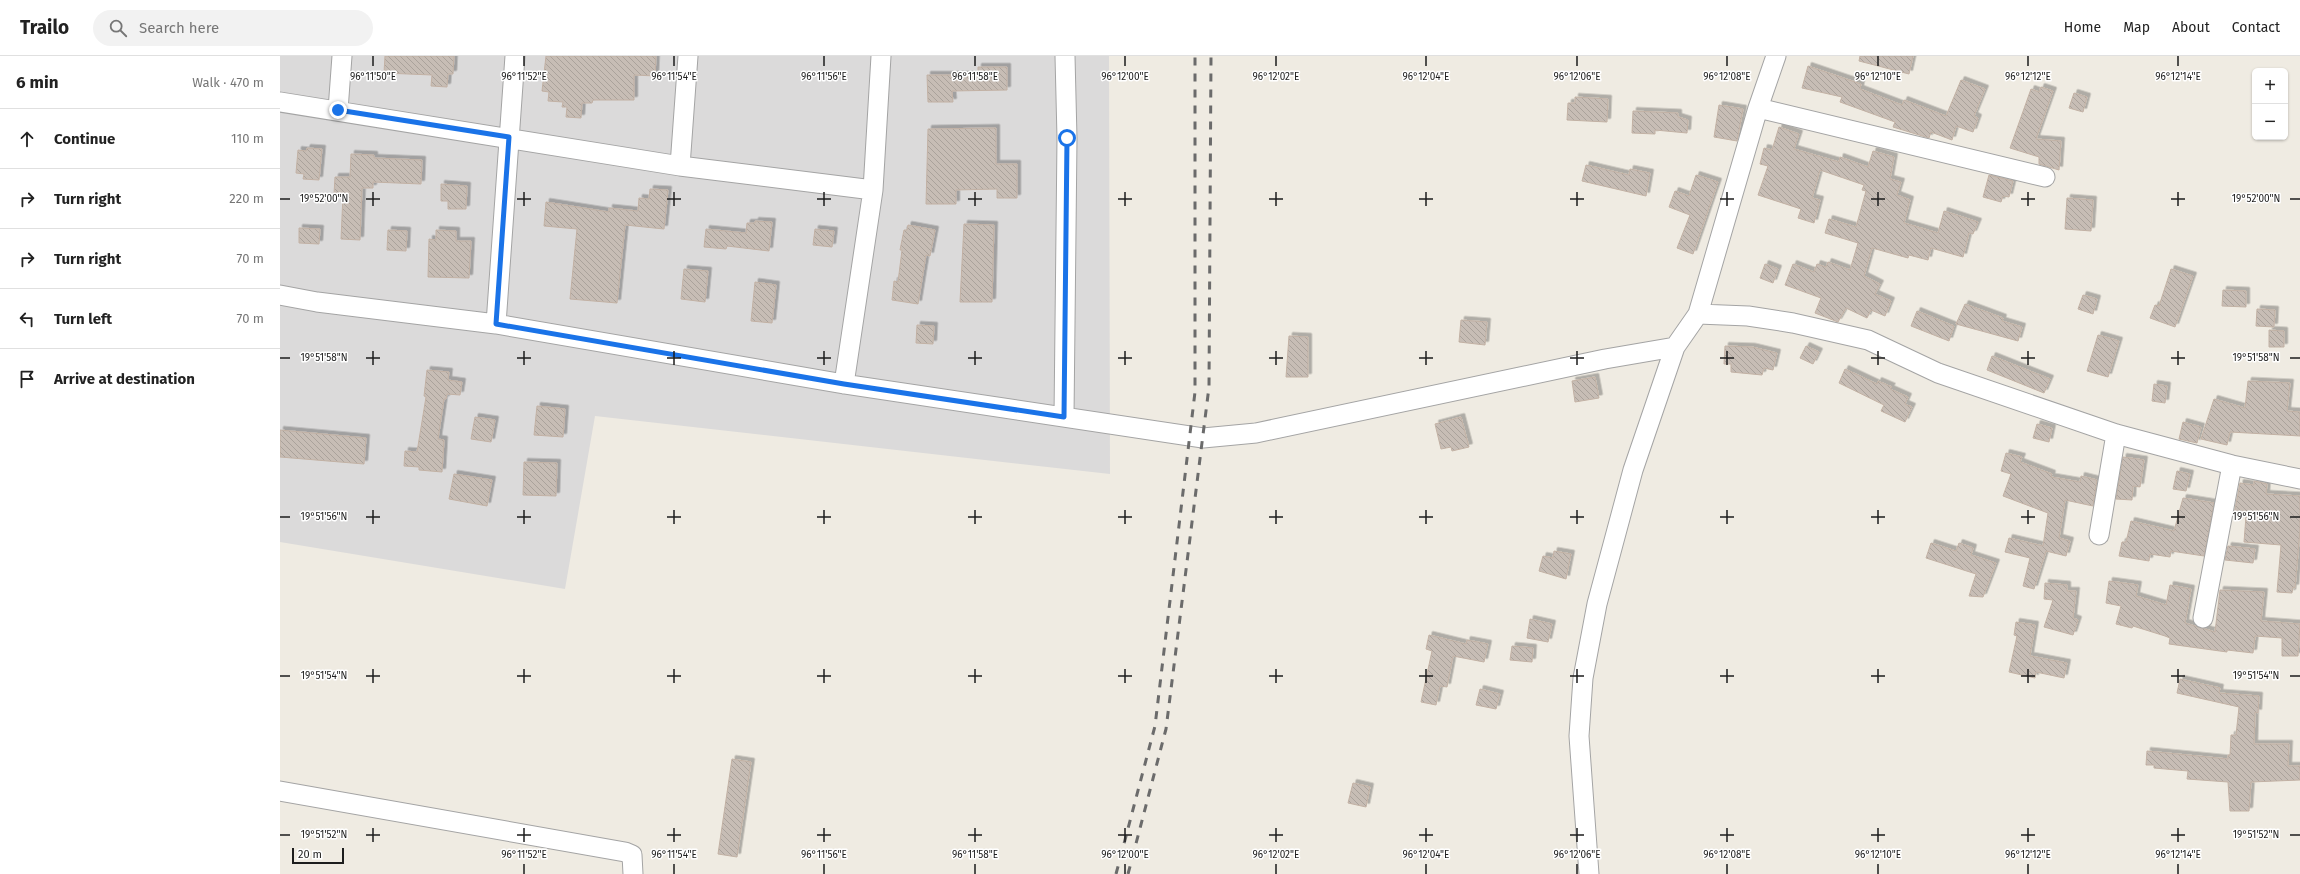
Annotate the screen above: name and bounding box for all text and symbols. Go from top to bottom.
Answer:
search box [93,10,373,46]
text: Trailo [20,16,69,39]
icon: search [107,17,129,39]
text: Search here [139,19,219,37]
text: Home [2064,19,2101,36]
text: Map [2123,19,2150,36]
text: About [2172,19,2210,36]
text: Contact [2232,19,2280,36]
map controls [2252,68,2288,140]
button: + [2252,68,2288,104]
text: 96°11'50"E [350,71,396,83]
text: 96°11'52"E [501,71,547,83]
text: 96°11'54"E [651,71,697,83]
text: 96°11'56"E [801,71,847,83]
text: 96°11'58"E [952,71,998,83]
text: 96°12'00"E [1101,71,1149,83]
text: 96°12'02"E [1253,71,1299,83]
text: 96°12'04"E [1403,71,1449,83]
text: 96°12'06"E [1553,71,1601,83]
text: 96°12'08"E [1703,71,1751,83]
text: 96°12'10"E [1855,71,1901,83]
text: 96°12'12"E [2005,71,2051,83]
text: 96°12'14"E [2155,71,2201,83]
text: 6 min [16,72,59,93]
text: Walk · 470 m [192,75,264,90]
route end [329,101,347,119]
button: − [2252,104,2288,140]
icon: ahead [16,128,38,150]
route start [1058,129,1076,147]
text: Continue [54,130,115,148]
text: 110 m [231,131,264,146]
icon: right [16,188,38,210]
text: Turn right [54,190,121,208]
text: 220 m [229,191,264,206]
text: 19°52'00"N [300,193,348,205]
text: 19°52'00"N [2232,193,2280,205]
icon: right [16,248,38,270]
text: Turn right [54,250,121,268]
text: 70 m [237,251,264,266]
icon: left [16,308,38,330]
text: Turn left [54,310,112,328]
text: 70 m [237,311,264,326]
text: 19°51'58"N [300,352,348,364]
text: 19°51'58"N [2232,352,2280,364]
icon: arrive [16,368,38,390]
text: Arrive at destination [54,370,195,388]
text: 19°51'56"N [301,511,347,523]
text: 19°51'56"N [2233,511,2279,523]
text: 19°51'54"N [301,670,347,682]
text: 19°51'54"N [2233,670,2279,682]
text: 19°51'52"N [301,829,347,841]
text: 19°51'52"N [2233,829,2279,841]
scale bar [292,846,344,865]
text: 20 m [298,848,322,861]
text: 96°11'52"E [501,849,547,861]
text: 96°11'54"E [651,849,697,861]
text: 96°11'56"E [801,849,847,861]
text: 96°11'58"E [952,849,998,861]
text: 96°12'00"E [1101,849,1149,861]
text: 96°12'02"E [1253,849,1299,861]
text: 96°12'04"E [1403,849,1449,861]
text: 96°12'06"E [1553,849,1601,861]
text: 96°12'08"E [1703,849,1751,861]
text: 96°12'10"E [1855,849,1901,861]
text: 96°12'12"E [2005,849,2051,861]
text: 96°12'14"E [2155,849,2201,861]

